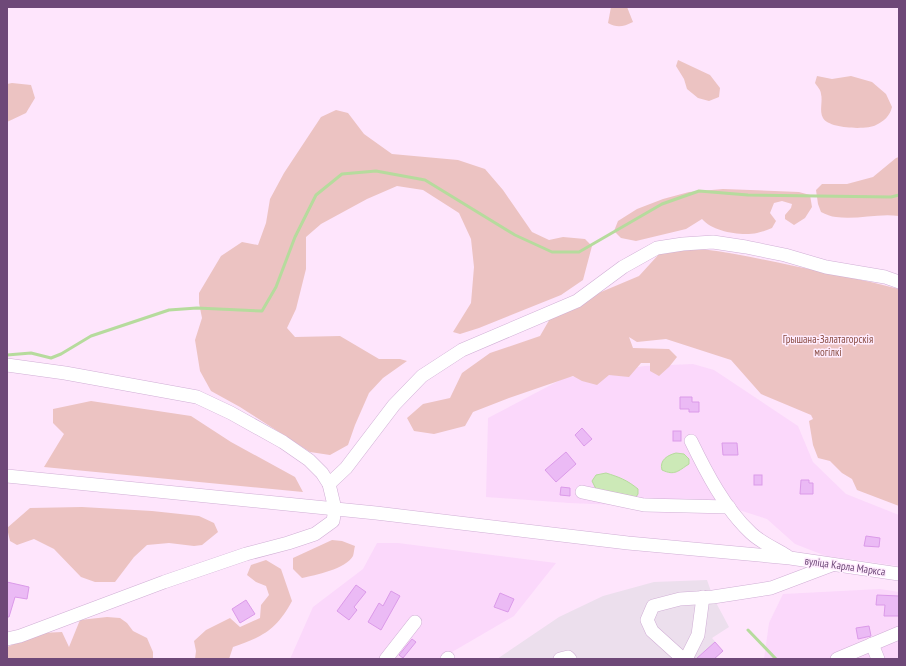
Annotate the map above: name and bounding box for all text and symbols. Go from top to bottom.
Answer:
park label: Грышана-Залатагорскія могілкі [783,332,873,359]
street label: вуліца Карла Маркса [804,553,886,579]

